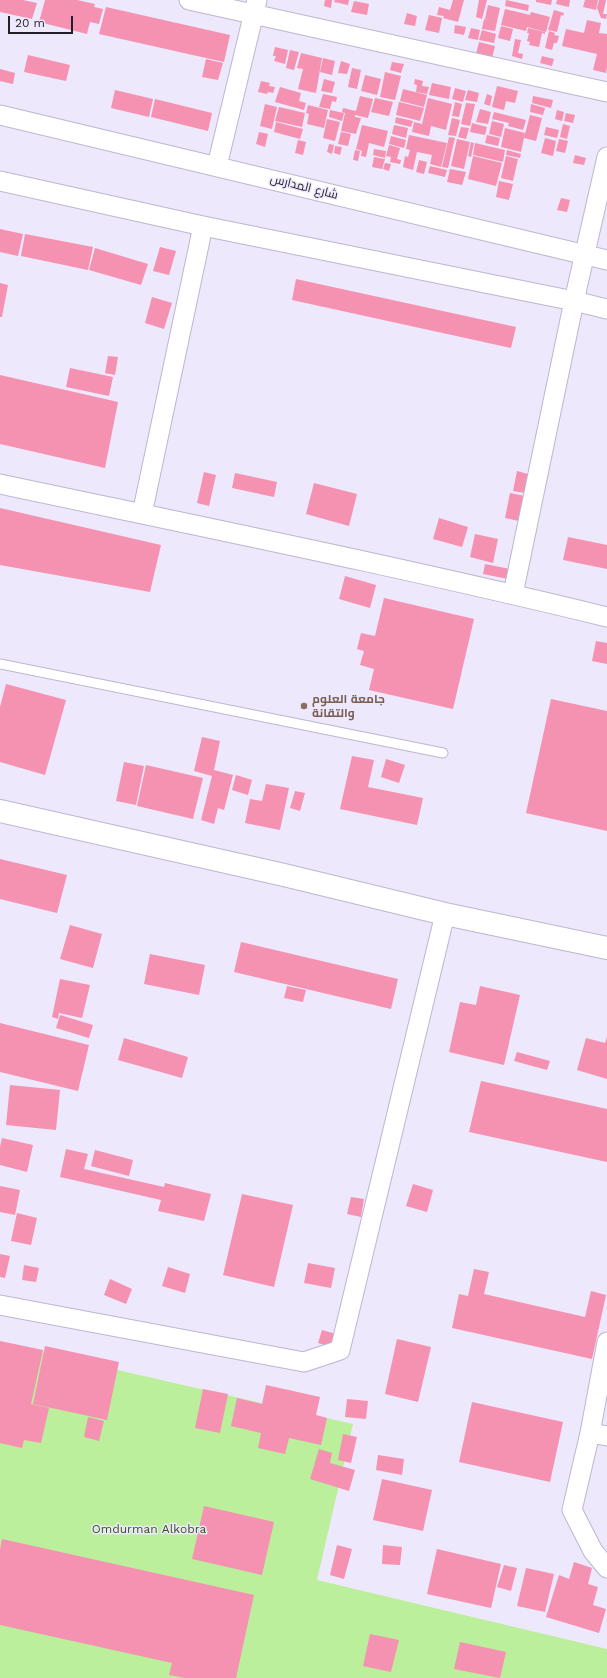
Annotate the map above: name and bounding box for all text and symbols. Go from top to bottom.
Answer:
scale bar [10,8,75,34]
text: 20 m [15,16,45,30]
street label: شارع المدارس [269,172,339,202]
place label: جامعة العلوم والتقانة [312,692,385,720]
marker: جامعة العلوم والتقانة [299,701,309,711]
park label: Omdurman Alkobra [92,1522,206,1536]

